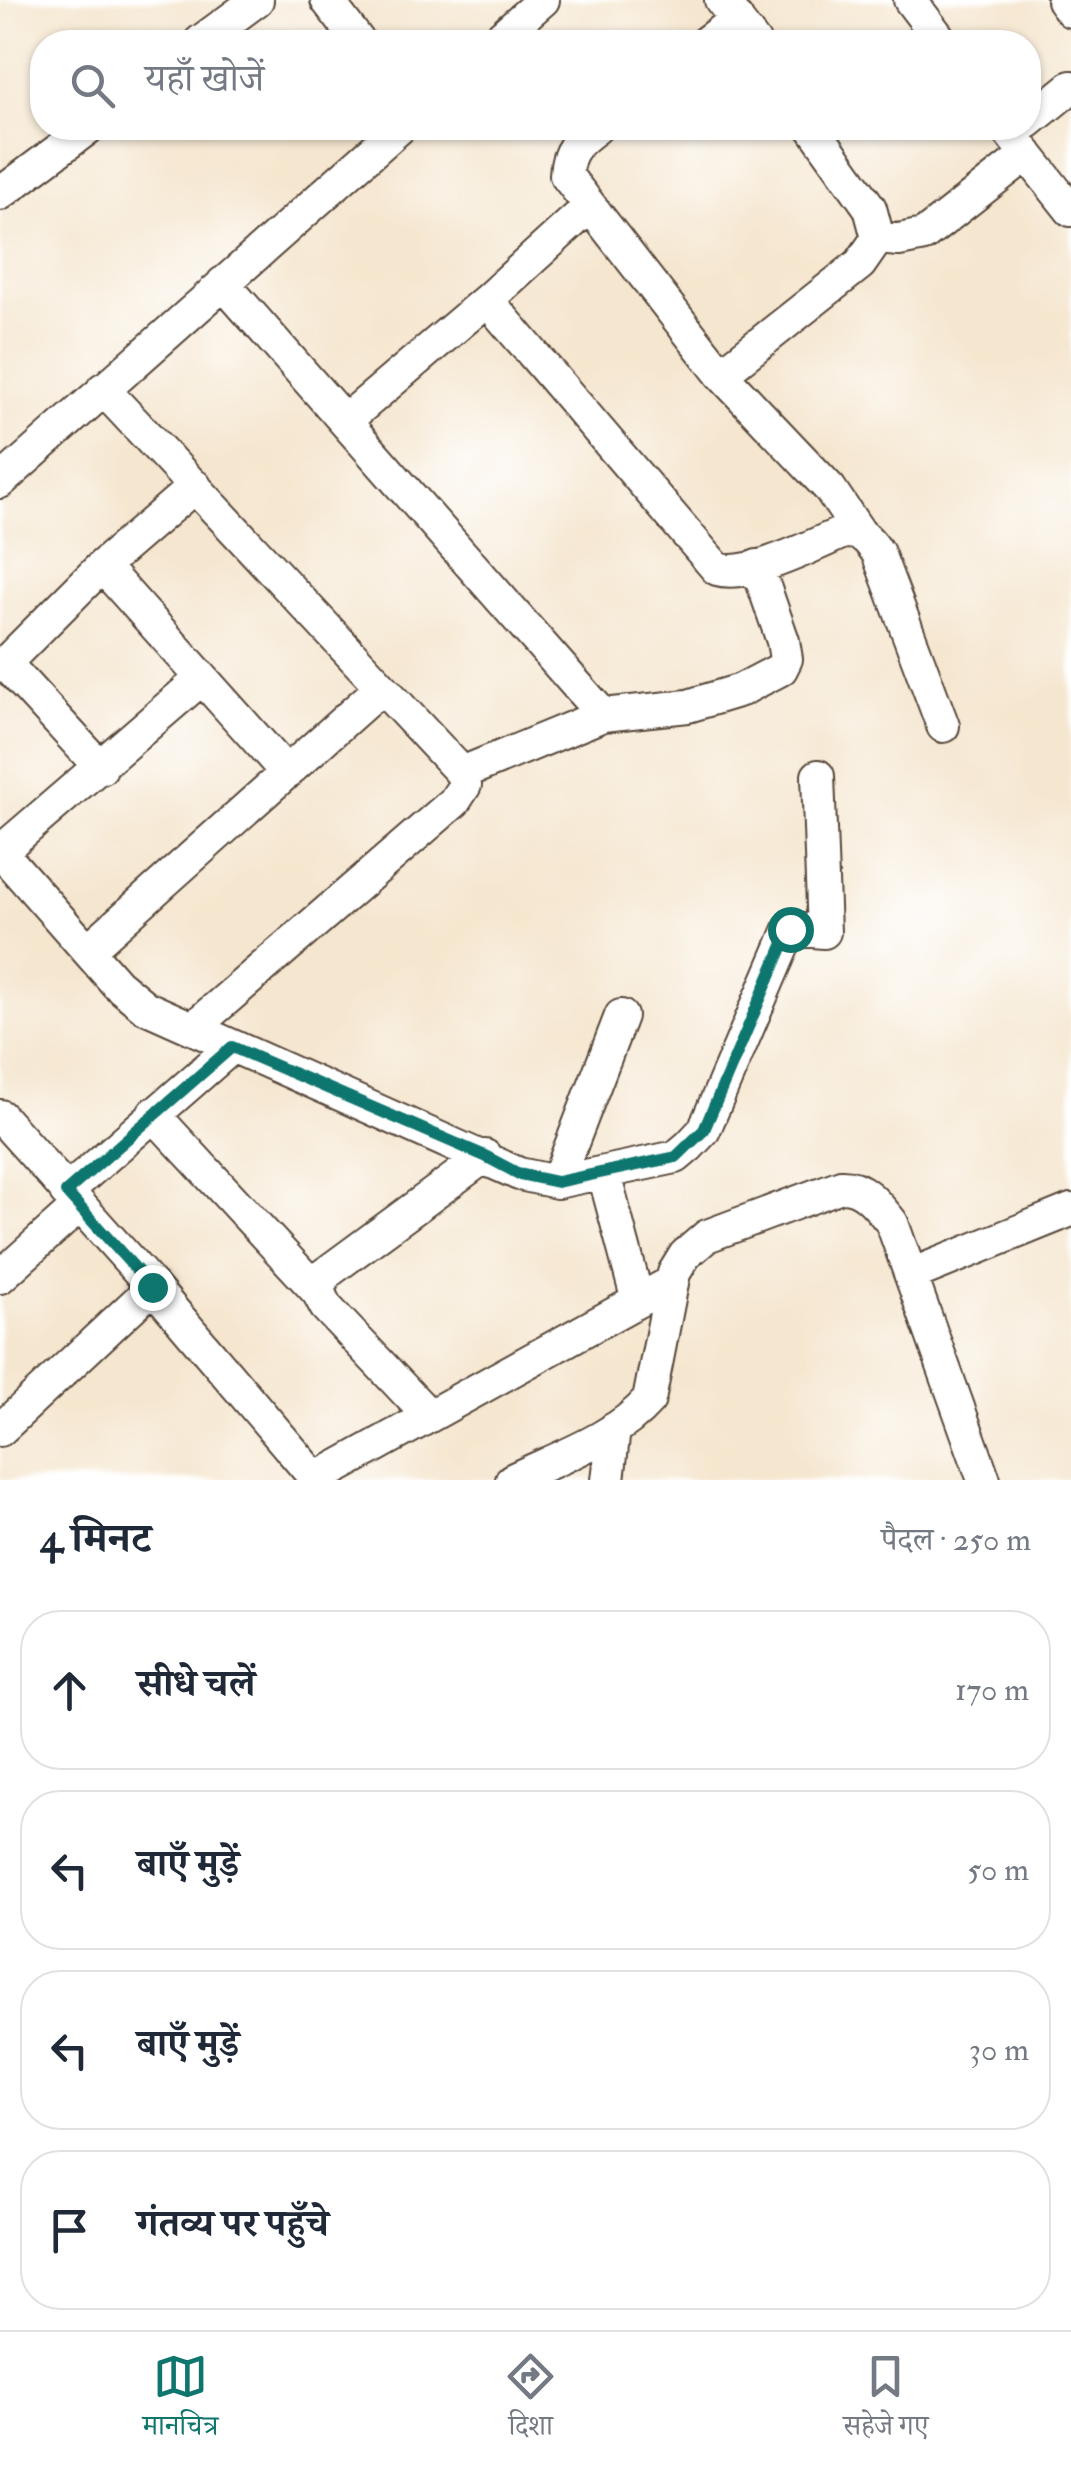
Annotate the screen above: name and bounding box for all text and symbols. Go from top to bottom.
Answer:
search box [30,30,1041,140]
text: यहाँ खोजें [145,55,264,103]
icon: search [65,58,120,113]
route start [768,907,814,953]
route end [130,1265,176,1311]
text: 4 मिनट [40,1513,151,1565]
text: पैदल · 250 m [881,1520,1031,1560]
text: सीधे चलें [137,1660,255,1708]
icon: ahead [42,1663,97,1718]
text: 170 m [955,1670,1029,1710]
text: बाएँ मुड़ें [137,1840,239,1888]
icon: left [42,1843,97,1898]
text: 50 m [967,1850,1029,1890]
text: बाएँ मुड़ें [137,2020,239,2068]
icon: left [42,2023,97,2078]
text: 30 m [969,2030,1029,2070]
text: गंतव्य पर पहुँचे [137,2200,329,2248]
icon: arrive [42,2203,97,2258]
tab: मानचित्र [142,2349,218,2453]
tab: दिशा [503,2349,558,2453]
tab: सहेजे गए [843,2349,929,2453]

